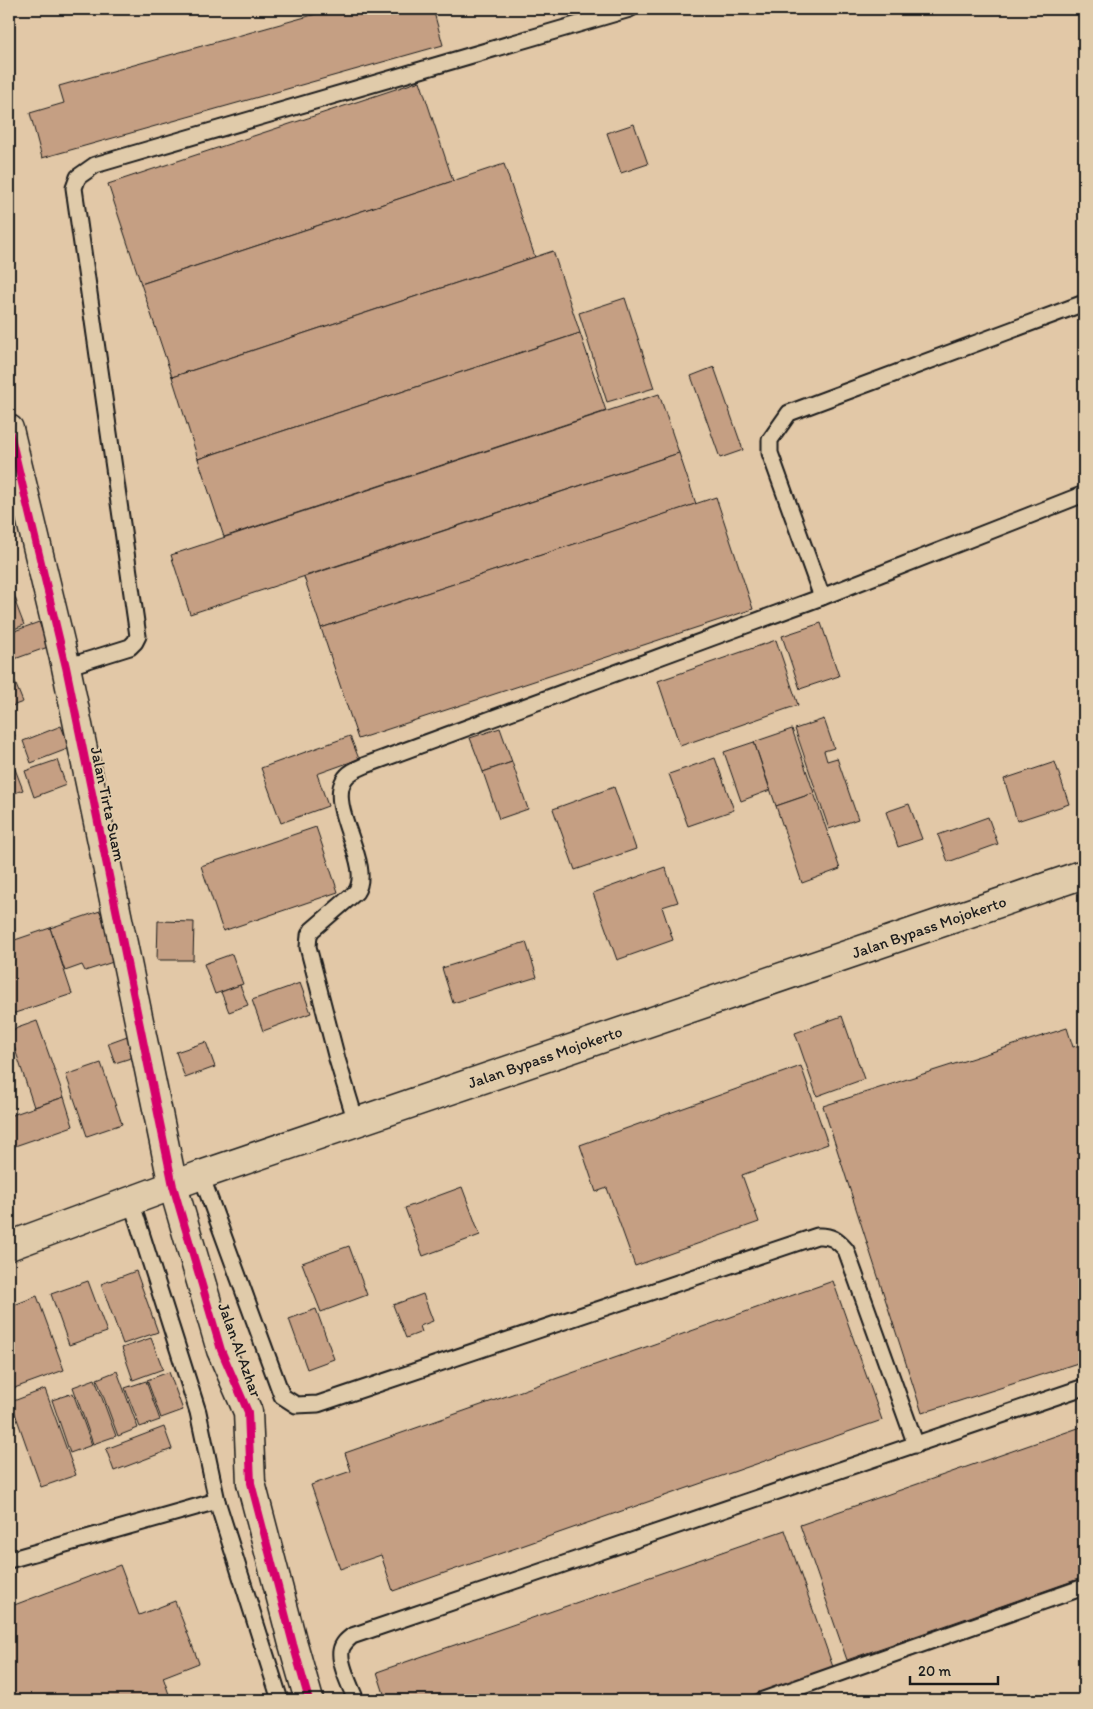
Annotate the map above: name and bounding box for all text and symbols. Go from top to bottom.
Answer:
street label: Jalan Tirta Suam [87,745,129,863]
street label: Jalan Bypass Mojokerto [849,892,1009,962]
street label: Jalan Bypass Mojokerto [465,1022,625,1092]
street label: Jalan Al Azhar [214,1300,266,1400]
scale bar [910,1654,998,1686]
text: 20 m [918,1662,952,1680]

